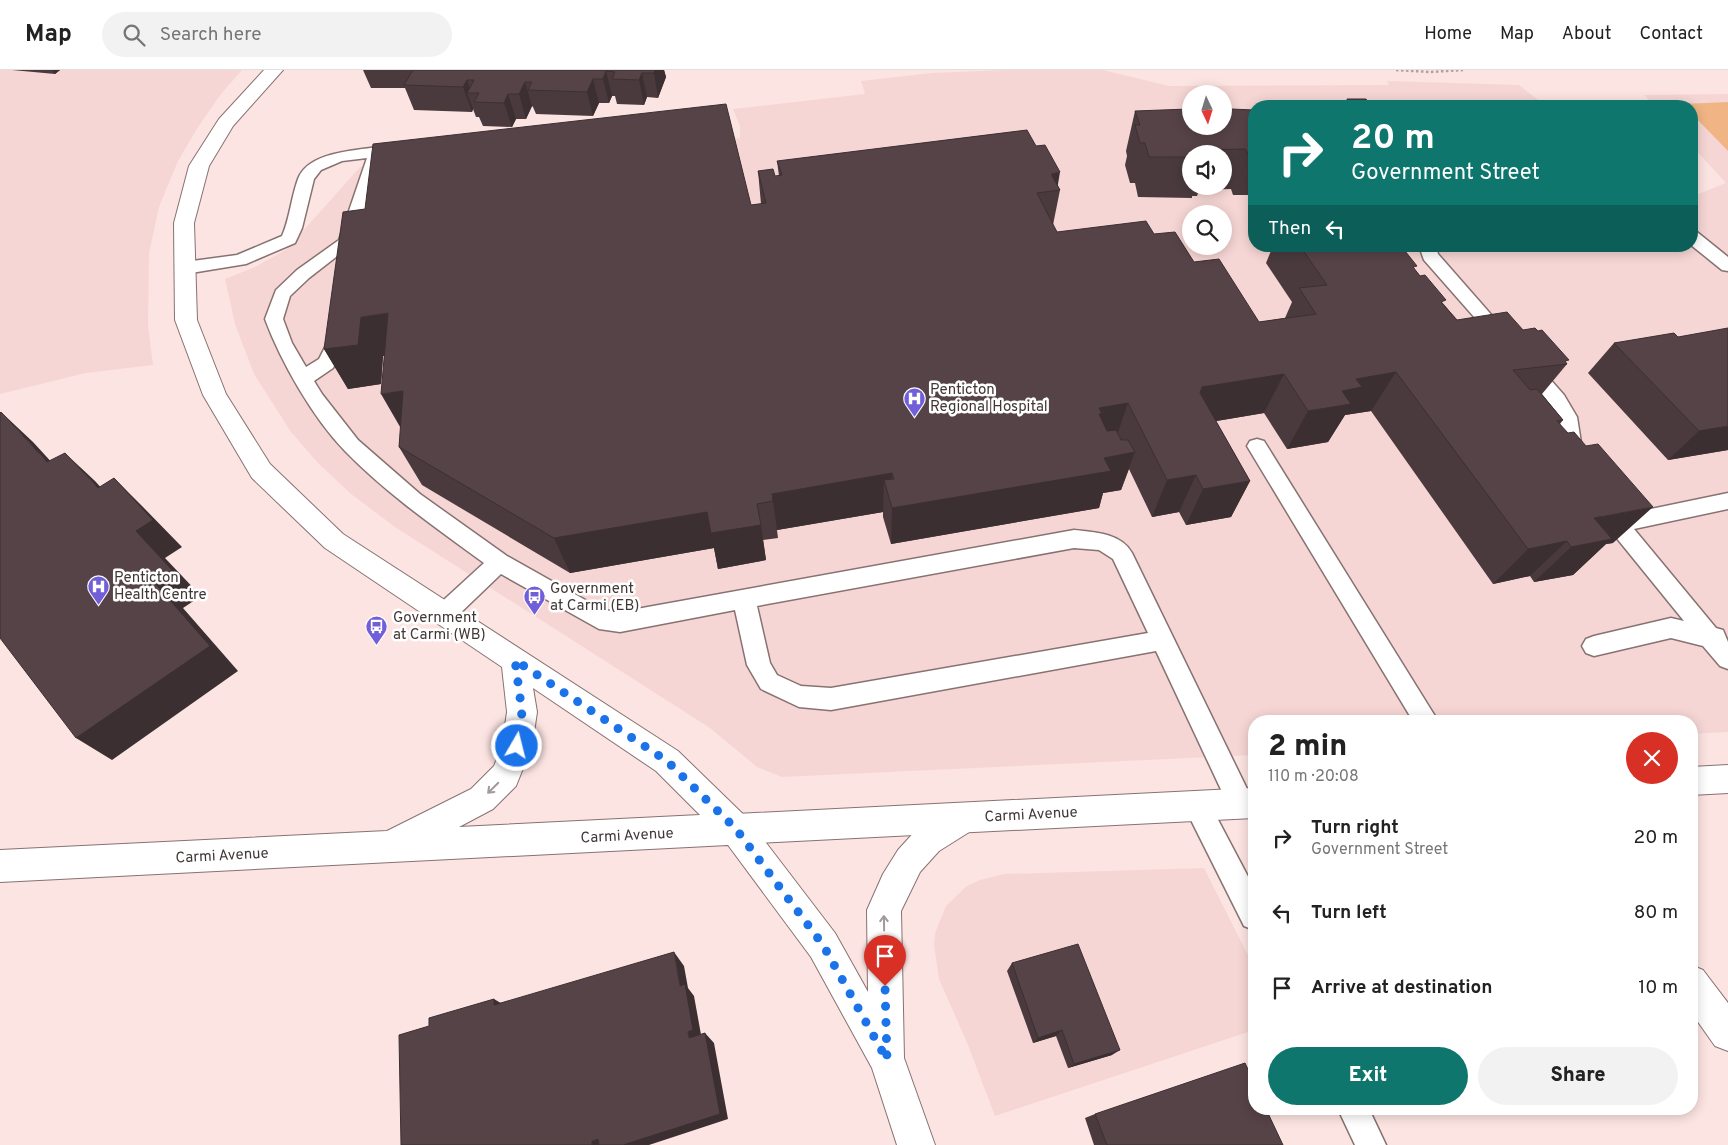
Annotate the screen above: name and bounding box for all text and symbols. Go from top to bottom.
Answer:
search box [102,12,452,57]
text: Map [25,20,72,50]
icon: search [120,21,148,49]
text: Search here [160,23,261,47]
text: Home [1424,23,1472,46]
text: Map [1500,23,1534,46]
text: About [1562,23,1611,46]
text: Contact [1639,23,1703,46]
north arrow [1182,85,1232,135]
map controls [1182,85,1232,255]
text: 20 m [1351,117,1435,161]
icon: right [1268,120,1333,185]
button: sound [1182,145,1232,195]
text: Government Street [1351,160,1540,187]
button: search [1182,205,1232,255]
icon: left [1321,215,1349,243]
text: Then [1268,217,1311,241]
place label: Penticton Regional Hospital [930,381,1048,417]
hospital icon: Penticton Regional Hospital [902,386,926,417]
place label: Penticton Health Centre [114,569,207,605]
hospital icon: Penticton Health Centre [86,574,110,605]
place label: Government at Carmi (EB) [550,580,639,616]
bus stop icon: Government at Carmi (EB) [522,585,546,616]
place label: Government at Carmi (WB) [393,609,486,645]
bus stop icon: Government at Carmi (WB) [365,614,389,645]
position arrow [490,719,542,771]
text: 2 min [1268,729,1347,766]
button: close [1626,732,1678,784]
text: 110 m · 20:08 [1268,767,1359,787]
one-way arrow [487,782,499,795]
street label: Carmi Avenue [984,804,1078,827]
text: Turn right [1311,816,1399,840]
icon: right [1268,824,1296,852]
street label: Carmi Avenue [580,825,674,848]
text: 20 m [1634,826,1678,850]
text: Government Street [1311,840,1448,860]
street label: Carmi Avenue [175,845,269,868]
icon: left [1268,899,1296,927]
text: Turn left [1311,901,1387,925]
text: 80 m [1634,901,1678,925]
one-way arrow [879,916,889,932]
pin [864,935,906,986]
icon: arrive [871,942,899,970]
icon: arrive [1268,974,1296,1002]
text: Arrive at destination [1311,976,1492,1000]
text: 10 m [1638,976,1678,1000]
button: Exit [1268,1047,1468,1105]
button: Share [1478,1047,1678,1105]

